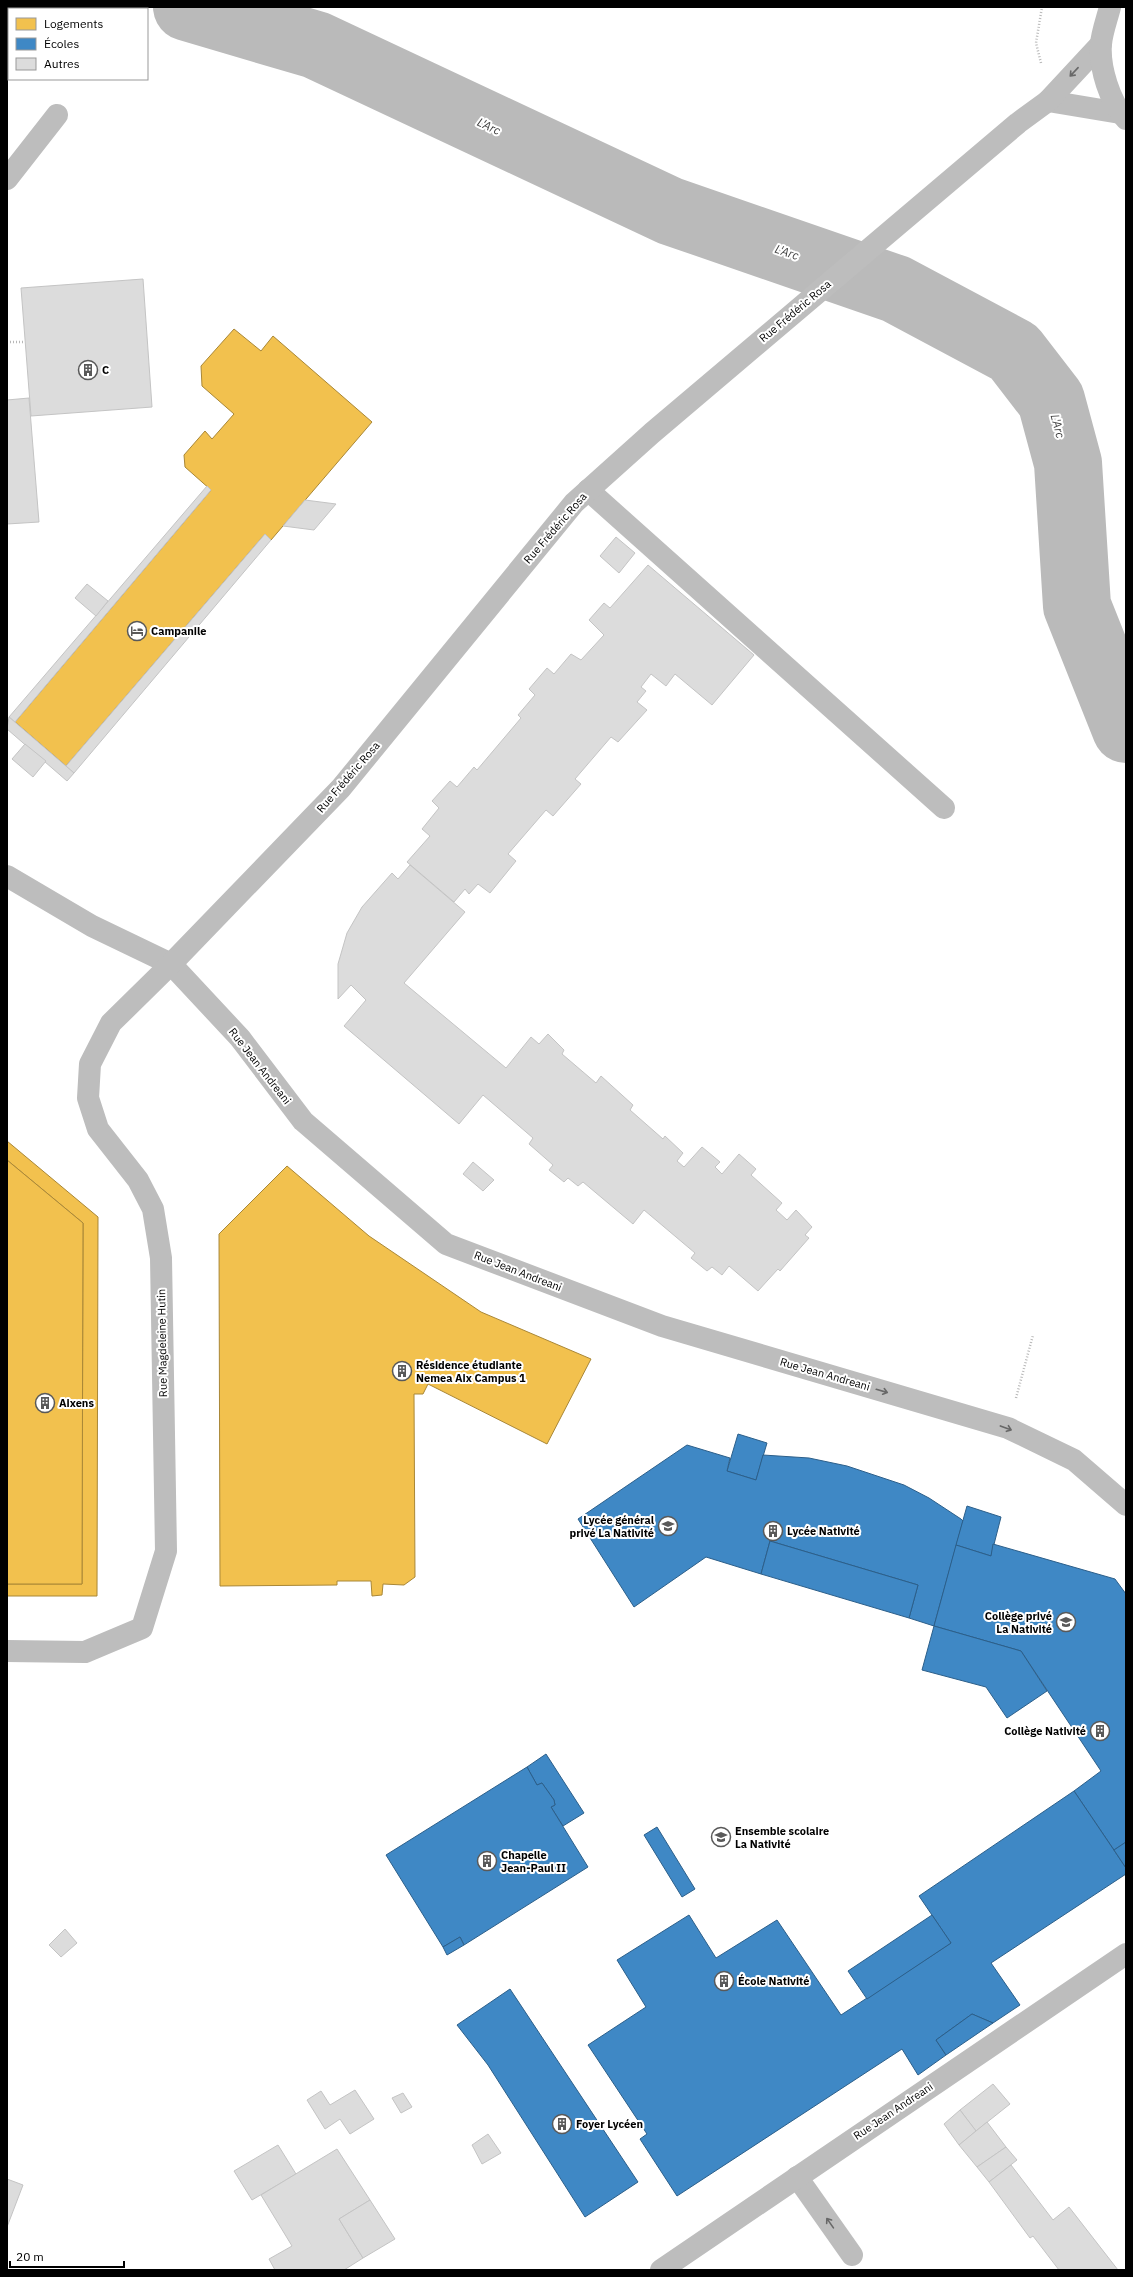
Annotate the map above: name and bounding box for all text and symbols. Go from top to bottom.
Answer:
legend [8,8,148,80]
text: Logements [44,16,104,31]
text: Écoles [44,36,79,51]
text: Autres [44,56,80,71]
one-way arrow [1069,67,1079,77]
water label: L'Arc [475,114,503,138]
water label: L'Arc [773,241,801,263]
street label: Rue Frédéric Rosa [756,277,834,345]
building icon: C [77,359,99,381]
place label: C [102,363,109,377]
water label: L'Arc [1048,412,1068,440]
street label: Rue Frédéric Rosa [520,490,590,566]
hotel icon: Campanile [126,620,148,642]
place label: Campanile [151,624,206,638]
street label: Rue Frédéric Rosa [313,739,383,815]
street label: Rue Jean Andreani [226,1025,294,1107]
street label: Rue Jean Andreani [472,1248,564,1294]
street label: Rue Magdeleine Hutin [154,1289,170,1397]
street label: Rue Jean Andreani [778,1354,872,1394]
place label: Résidence étudiante Nemea Aix Campus 1 [416,1358,526,1385]
building icon: Résidence étudiante Nemea Aix Campus 1 [391,1360,413,1382]
one-way arrow [875,1388,888,1395]
building icon: Aixens [34,1392,56,1414]
place label: Aixens [59,1396,94,1410]
one-way arrow [1000,1424,1012,1432]
place label: Lycée général privé La Nativité [569,1513,655,1540]
school or university icon: Lycée général privé La Nativité [657,1515,679,1537]
building icon: Lycée Nativité [762,1520,784,1542]
place label: Lycée Nativité [787,1524,860,1538]
place label: Collège privé La Nativité [985,1609,1052,1636]
school or university icon: Collège privé La Nativité [1055,1611,1077,1633]
building icon: Collège Nativité [1089,1720,1111,1742]
place label: Collège Nativité [1004,1724,1086,1738]
place label: Ensemble scolaire La Nativité [735,1824,829,1851]
school or university icon: Ensemble scolaire La Nativité [710,1826,732,1848]
place label: Chapelle Jean-Paul II [501,1848,566,1875]
building icon: Chapelle Jean-Paul II [476,1850,498,1872]
building icon: École Nativité [713,1970,735,1992]
place label: École Nativité [738,1973,809,1988]
street label: Rue Jean Andreani [851,2079,935,2143]
building icon: Foyer Lycéen [551,2113,573,2135]
place label: Foyer Lycéen [576,2117,643,2131]
one-way arrow [826,2218,834,2229]
scale bar [10,2243,124,2269]
text: 20 m [16,2249,44,2264]

